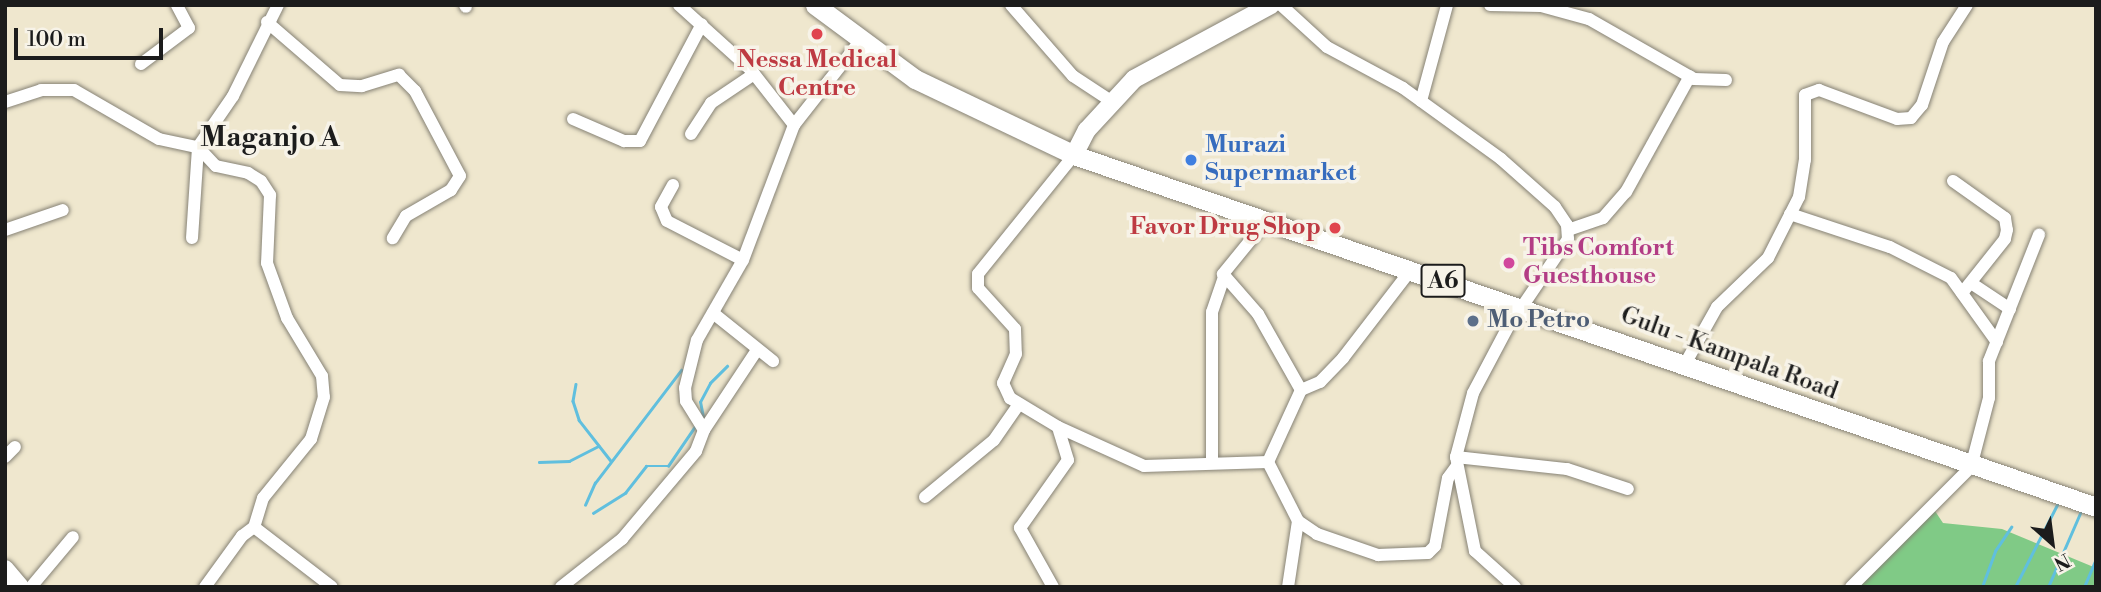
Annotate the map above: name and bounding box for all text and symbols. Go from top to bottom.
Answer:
scale bar [18,14,166,58]
marker: Nessa Medical Centre [807,24,827,44]
text: 100 m [27,27,86,53]
place label: Nessa Medical Centre [737,47,897,103]
district label: Maganjo A [200,121,340,155]
place label: Murazi Supermarket [1205,132,1356,188]
marker: Murazi Supermarket [1183,152,1199,168]
place label: Favor Drug Shop [1130,214,1321,242]
marker: Favor Drug Shop [1327,220,1343,236]
place label: Tibs Comfort Guesthouse [1523,235,1674,291]
marker: Tibs Comfort Guesthouse [1501,255,1517,271]
road number: A6 [1420,262,1466,300]
street label: Gulu - Kampala Road [1617,301,1841,407]
place label: Mo Petro [1487,307,1590,335]
marker: Mo Petro [1465,313,1481,329]
north arrow [2017,508,2087,578]
text: N [2050,547,2074,576]

